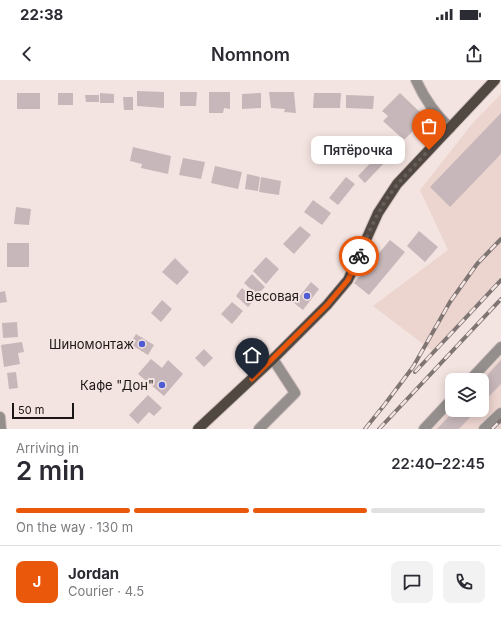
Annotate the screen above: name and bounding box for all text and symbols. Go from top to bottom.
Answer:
text: 22:38 [20,5,63,24]
icon: back [16,43,38,65]
icon: share [463,43,485,65]
text: Nomnom [211,44,290,65]
pin [412,109,446,150]
icon: bag [418,115,440,137]
callout: Пятёрочка [311,136,405,164]
text: Пятёрочка [323,142,393,158]
courier [339,236,379,276]
icon: bike [348,245,370,267]
place label: Весовая [246,288,299,304]
marker: Весовая [302,291,312,301]
place label: Шиномонтаж [49,336,134,352]
pin [235,338,269,379]
marker: Шиномонтаж [137,339,147,349]
icon: home [241,344,263,366]
map controls [445,373,489,417]
button: layers [445,373,489,417]
place label: Кафе "Дон" [80,377,154,393]
marker: Кафе "Дон" [157,380,167,390]
scale bar [12,401,74,420]
text: 50 m [18,403,44,417]
text: Arriving in [16,440,79,456]
text: 22:40–22:45 [391,454,485,473]
text: 2 min [16,455,85,486]
text: On the way · 130 m [16,519,133,535]
button: chat [391,561,433,603]
button: phone [443,561,485,603]
text: Jordan [68,564,119,583]
text: J [33,572,41,591]
text: Courier · 4.5 [68,583,144,599]

